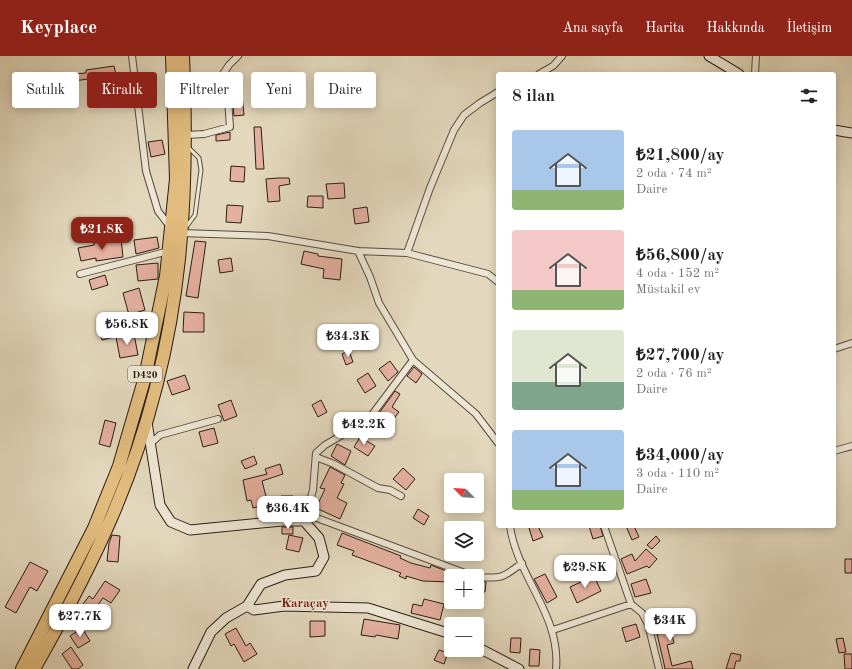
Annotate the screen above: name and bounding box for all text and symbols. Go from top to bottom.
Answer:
text: Keyplace [20,19,97,38]
text: Ana sayfa [562,21,623,35]
text: Harita [645,21,685,35]
text: Hakkında [707,21,765,35]
text: İletişim [787,21,832,35]
chip: Satılık [12,72,79,108]
chip: Kiralık [87,72,157,108]
chip: Filtreler [165,72,243,108]
chip: Yeni [251,72,306,108]
chip: Daire [314,72,376,108]
icon: filters [798,85,820,107]
text: 8 ilan [512,88,555,105]
icon: home [544,146,592,194]
text: ₺21,800/ay [636,147,725,164]
text: 2 oda · 74 m² [636,167,712,180]
text: Daire [636,183,667,196]
pin: ₺21.8K [69,217,135,251]
text: ₺21.8K [80,223,124,236]
icon: home [544,246,592,294]
text: ₺56,800/ay [636,247,725,264]
text: 4 oda · 152 m² [636,267,719,280]
text: Müstakil ev [636,283,701,296]
pin: ₺56.8K [94,312,160,346]
text: ₺56.8K [105,318,149,331]
pin: ₺34.3K [315,324,381,358]
text: ₺34.3K [326,330,370,343]
icon: home [544,346,592,394]
text: ₺27,700/ay [636,347,725,364]
road number: D420 [128,366,162,382]
text: 2 oda · 76 m² [636,367,712,380]
text: Daire [636,383,667,396]
pin: ₺42.2K [331,412,397,446]
text: ₺42.2K [342,418,386,431]
icon: home [544,446,592,494]
text: ₺34,000/ay [636,447,725,464]
text: 3 oda · 110 m² [636,467,719,480]
north arrow [444,473,484,513]
map controls [444,473,484,657]
text: Daire [636,483,667,496]
pin: ₺36.4K [255,496,321,530]
text: ₺36.4K [266,502,310,515]
button: layers [444,521,484,561]
pin: ₺29.8K [552,555,618,589]
text: ₺29.8K [563,561,607,574]
button: + [444,569,484,609]
district label: Karaçay [281,597,329,610]
pin: ₺27.7K [47,604,113,638]
pin: ₺34K [646,608,694,642]
text: ₺27.7K [58,610,102,623]
text: ₺34K [654,614,686,627]
button: − [444,617,484,657]

